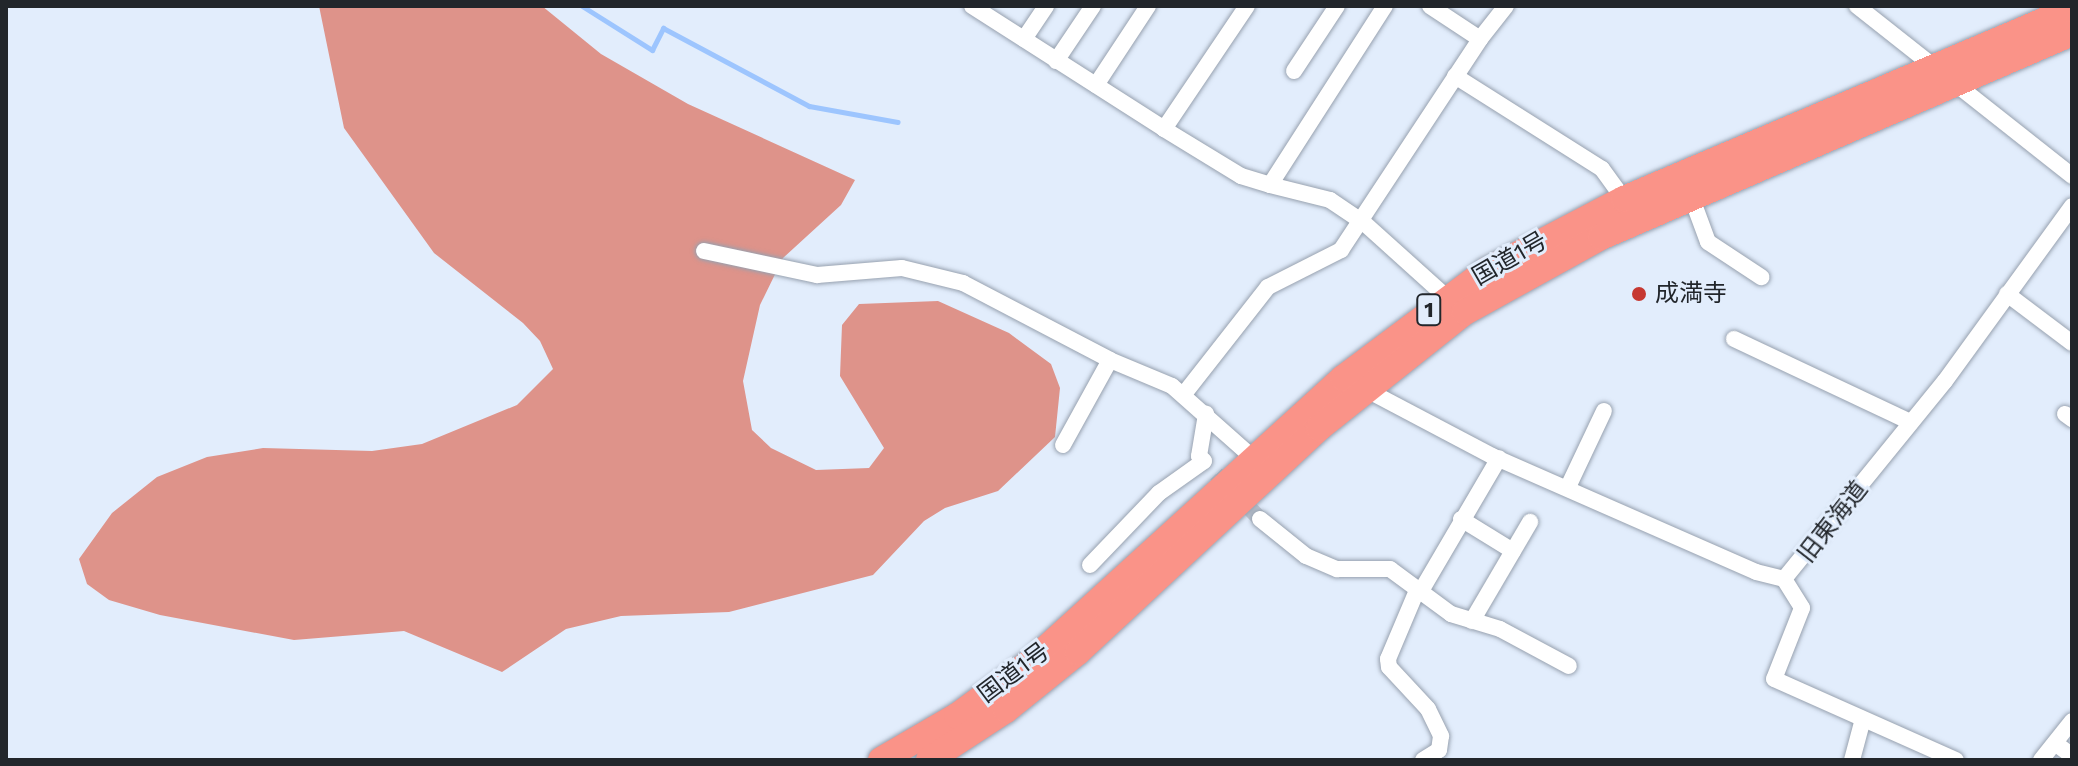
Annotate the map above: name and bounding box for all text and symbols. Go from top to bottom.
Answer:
street label: 国道1号 [1468,226,1552,292]
place label: 成満寺 [1655,280,1727,308]
marker: 成満寺 [1630,285,1648,303]
road number: 1 [1415,292,1443,328]
street label: 旧東海道 [1792,475,1874,569]
street label: 国道1号 [973,637,1055,709]

